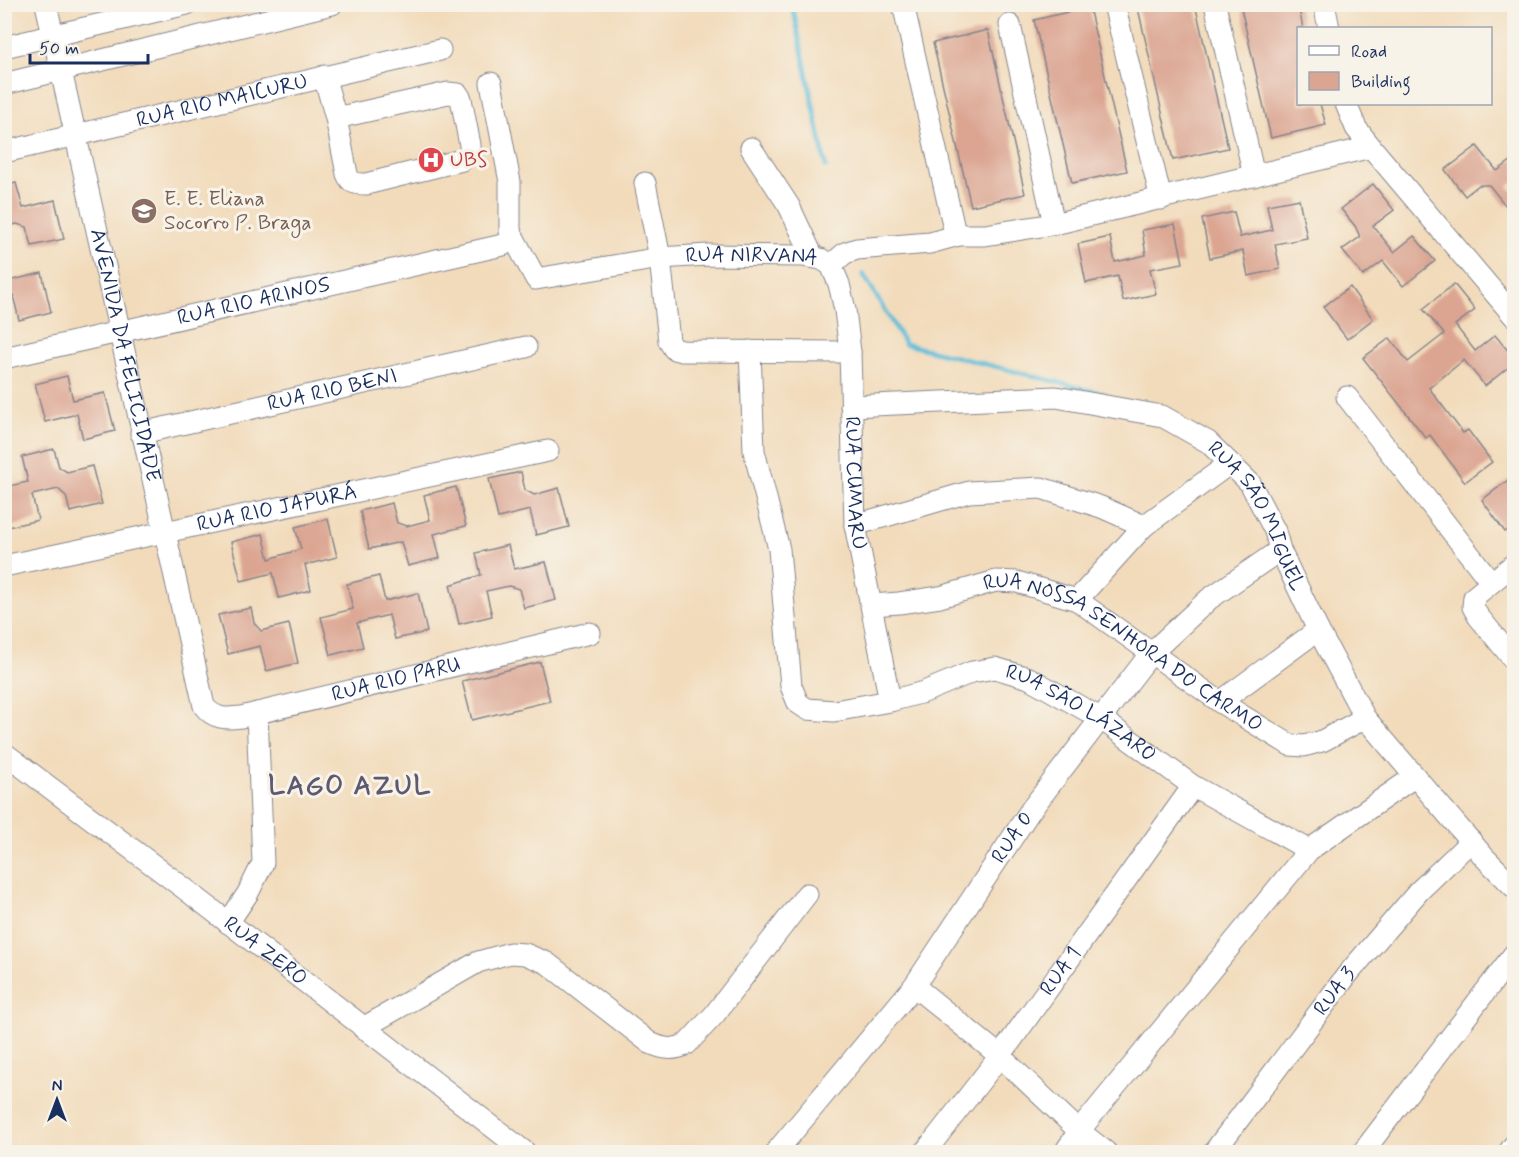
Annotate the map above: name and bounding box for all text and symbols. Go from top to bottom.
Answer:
scale bar [30,27,148,65]
legend [1297,27,1492,105]
text: 50 m [39,37,79,61]
text: Road [1351,40,1387,64]
street label: RUA RIO MAICURU [134,67,311,135]
text: Building [1351,70,1411,96]
hospital icon: UBS [416,145,446,175]
place label: UBS [450,146,488,174]
place label: E. E. Eliana Socorro P. Braga [164,185,312,238]
school or university icon: E. E. Eliana Socorro P. Braga [129,196,159,226]
street label: AVENIDA DA FELICIDADE [83,226,167,485]
street label: RUA NIRVANA [685,241,820,272]
street label: RUA RIO ARINOS [175,271,333,332]
street label: RUA RIO BENI [265,362,400,418]
street label: RUA CUMARU [838,416,874,552]
street label: RUA SÃO MIGUEL [1201,435,1311,596]
street label: RUA RIO JAPURÁ [194,478,360,539]
street label: RUA NOSSA SENHORA DO CARMO [980,567,1268,739]
street label: RUA RIO PARU [329,651,463,709]
street label: RUA SÃO LÁZARO [1002,658,1162,769]
district label: LAGO AZUL [268,769,432,804]
street label: RUA 0 [985,806,1040,869]
street label: RUA ZERO [218,910,313,992]
street label: RUA 1 [1033,941,1088,1001]
street label: RUA 3 [1307,960,1362,1021]
north arrow [27,1070,87,1130]
text: N [52,1076,62,1097]

